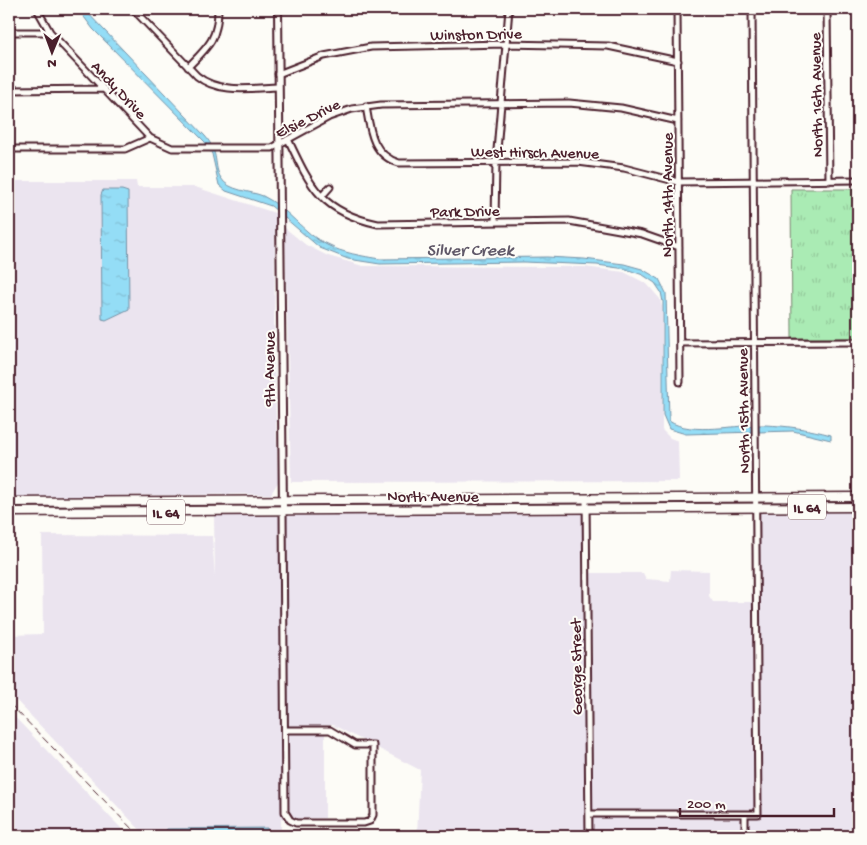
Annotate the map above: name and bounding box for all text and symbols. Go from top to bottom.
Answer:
street label: Winston Drive [430,26,523,47]
north arrow [28,28,78,78]
street label: North 16th Avenue [808,32,829,158]
text: N [47,54,57,71]
street label: Andy Drive [86,58,150,125]
street label: Elsie Drive [273,96,345,144]
street label: North 14th Avenue [660,132,679,257]
street label: West Hirsch Avenue [471,144,600,165]
street label: Park Drive [429,203,501,224]
water label: Silver Creek [427,241,515,262]
street label: 9th Avenue [262,331,281,408]
street label: North 15th Avenue [735,347,756,474]
street label: North Avenue [387,489,479,508]
road number: IL 64 [788,494,826,520]
road number: IL 64 [147,500,185,524]
street label: George Street [568,617,589,715]
scale bar [680,785,833,817]
text: 200 m [687,796,726,814]

